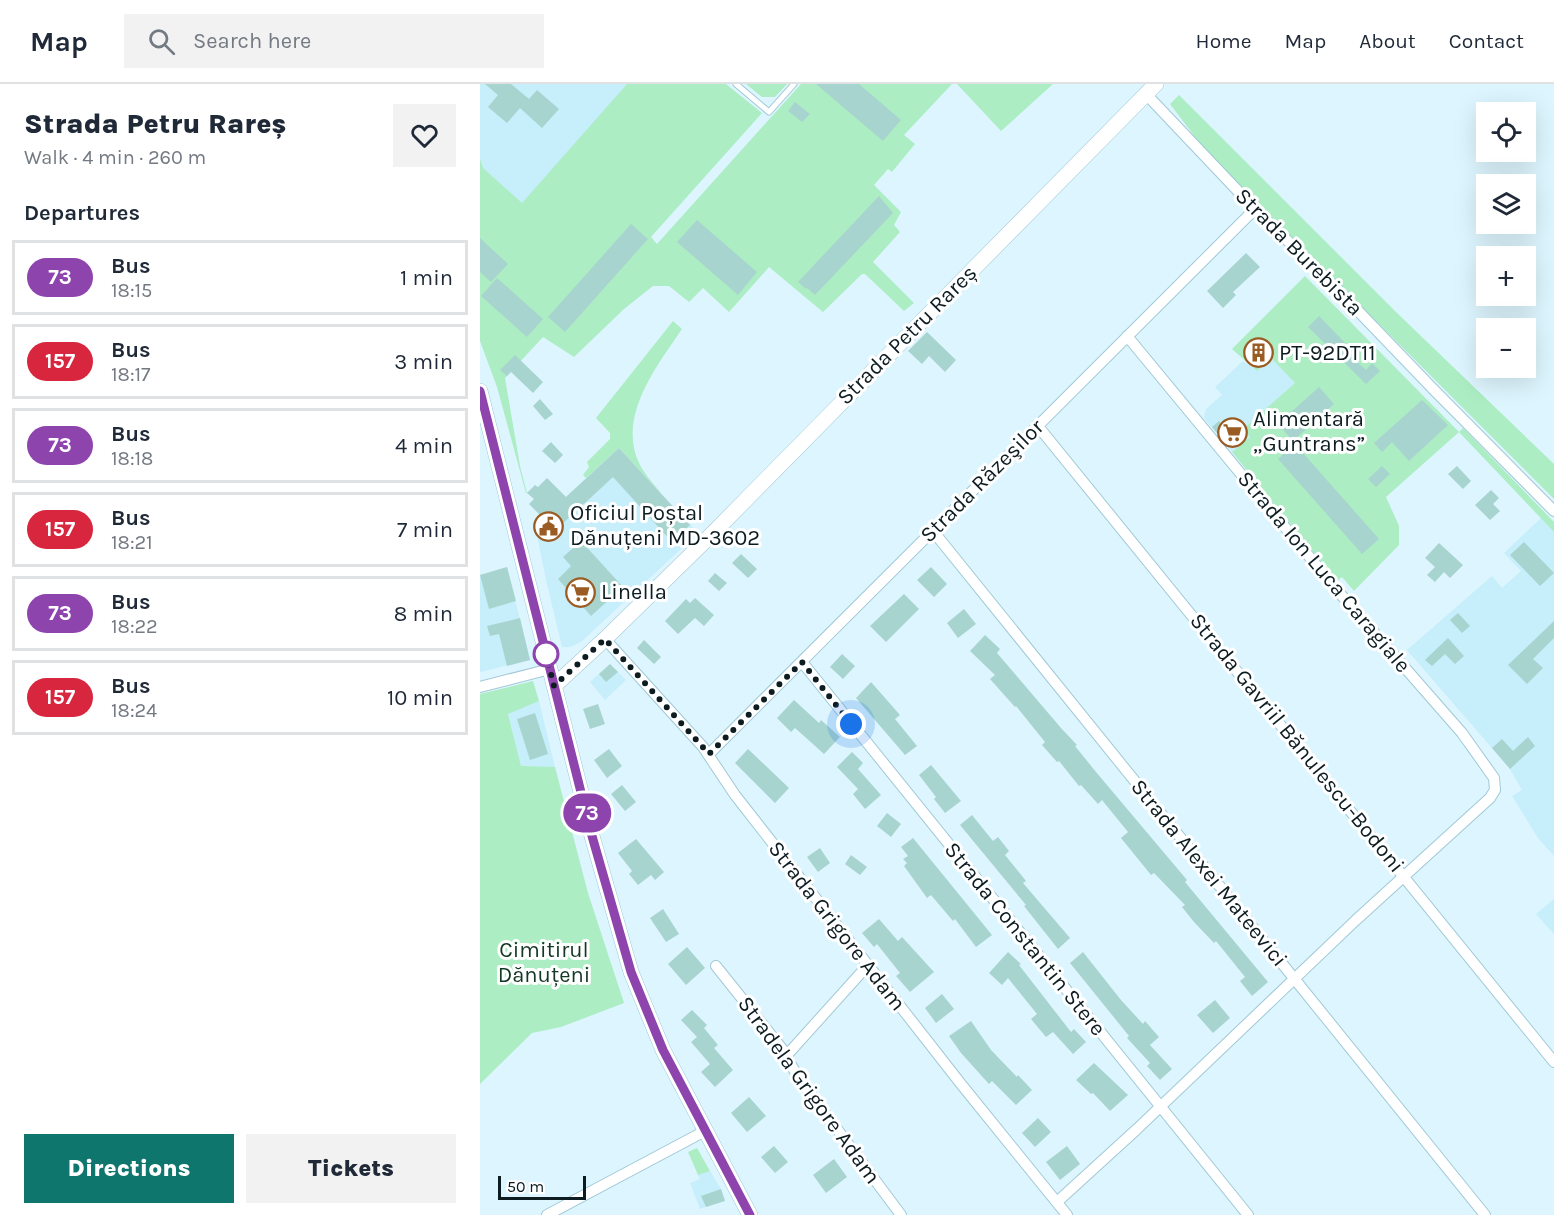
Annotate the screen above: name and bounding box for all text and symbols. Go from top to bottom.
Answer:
search box [124,14,544,68]
text: Map [30,25,88,58]
icon: search [145,25,178,58]
text: Search here [193,28,311,54]
text: Home [1196,29,1252,53]
text: Map [1285,29,1326,53]
text: About [1359,29,1416,53]
text: Contact [1449,29,1524,53]
map controls [1476,102,1536,378]
button: locate [1476,102,1536,162]
button: heart [393,104,456,167]
text: Strada Petru Rareș [24,107,286,140]
text: Walk · 4 min · 260 m [24,146,206,169]
button: layers [1476,174,1536,234]
street label: Strada Burebista [1230,183,1368,321]
text: Departures [24,200,140,226]
button: + [1476,246,1536,306]
text: Bus [111,253,151,279]
street label: Strada Petru Rareș [832,260,982,410]
text: 73 [48,265,72,289]
text: 1 min [400,265,453,291]
text: 18:15 [111,279,152,302]
button: − [1476,318,1536,378]
text: Bus [111,337,151,363]
building icon: PT-92DT11 [1242,337,1274,369]
place label: PT-92DT11 [1279,340,1375,366]
text: 157 [45,349,75,373]
text: 3 min [394,349,453,375]
text: 18:17 [111,363,151,386]
place label: Alimentară „Guntrans” [1253,406,1365,457]
street label: Strada Răzeşilor [915,414,1049,548]
supermarket icon: Alimentară „Guntrans” [1216,416,1248,448]
text: Bus [111,421,151,447]
text: 73 [48,433,72,457]
text: 4 min [395,433,453,459]
text: 18:18 [111,447,153,470]
street label: Strada Ion Luca Caragiale [1232,466,1416,678]
place label: Oficiul Poștal Dănuțeni MD-3602 [570,500,760,551]
text: Bus [111,505,151,531]
public building icon: Oficiul Poștal Dănuțeni MD-3602 [533,510,565,542]
text: 157 [45,517,75,541]
text: 7 min [397,517,453,543]
text: 18:21 [111,531,153,554]
supermarket icon: Linella [564,576,596,608]
place label: Linella [601,579,667,605]
text: Bus [111,589,151,615]
text: 73 [48,601,72,625]
text: 8 min [394,601,453,627]
street label: Strada Gavriil Bănulescu-Bodoni [1184,608,1410,878]
text: 18:22 [111,615,158,638]
unlabelled marker [533,641,559,667]
text: Bus [111,673,151,699]
text: 157 [45,685,75,709]
text: 10 min [387,685,453,711]
text: 18:24 [111,699,157,722]
your location [836,709,866,739]
street label: Strada Alexei Mateevici [1125,774,1293,972]
line badge: 73 [560,794,614,832]
text: 73 [575,801,599,825]
street label: Strada Grigore Adam [763,836,911,1016]
street label: Strada Constantin Stere [939,837,1111,1041]
park label: Cimitirul Dănuțeni [498,937,590,988]
street label: Stradela Grigore Adam [732,991,886,1189]
button: Directions [24,1134,234,1203]
button: Tickets [246,1134,456,1203]
scale bar [498,1173,586,1200]
text: 50 m [507,1177,544,1196]

